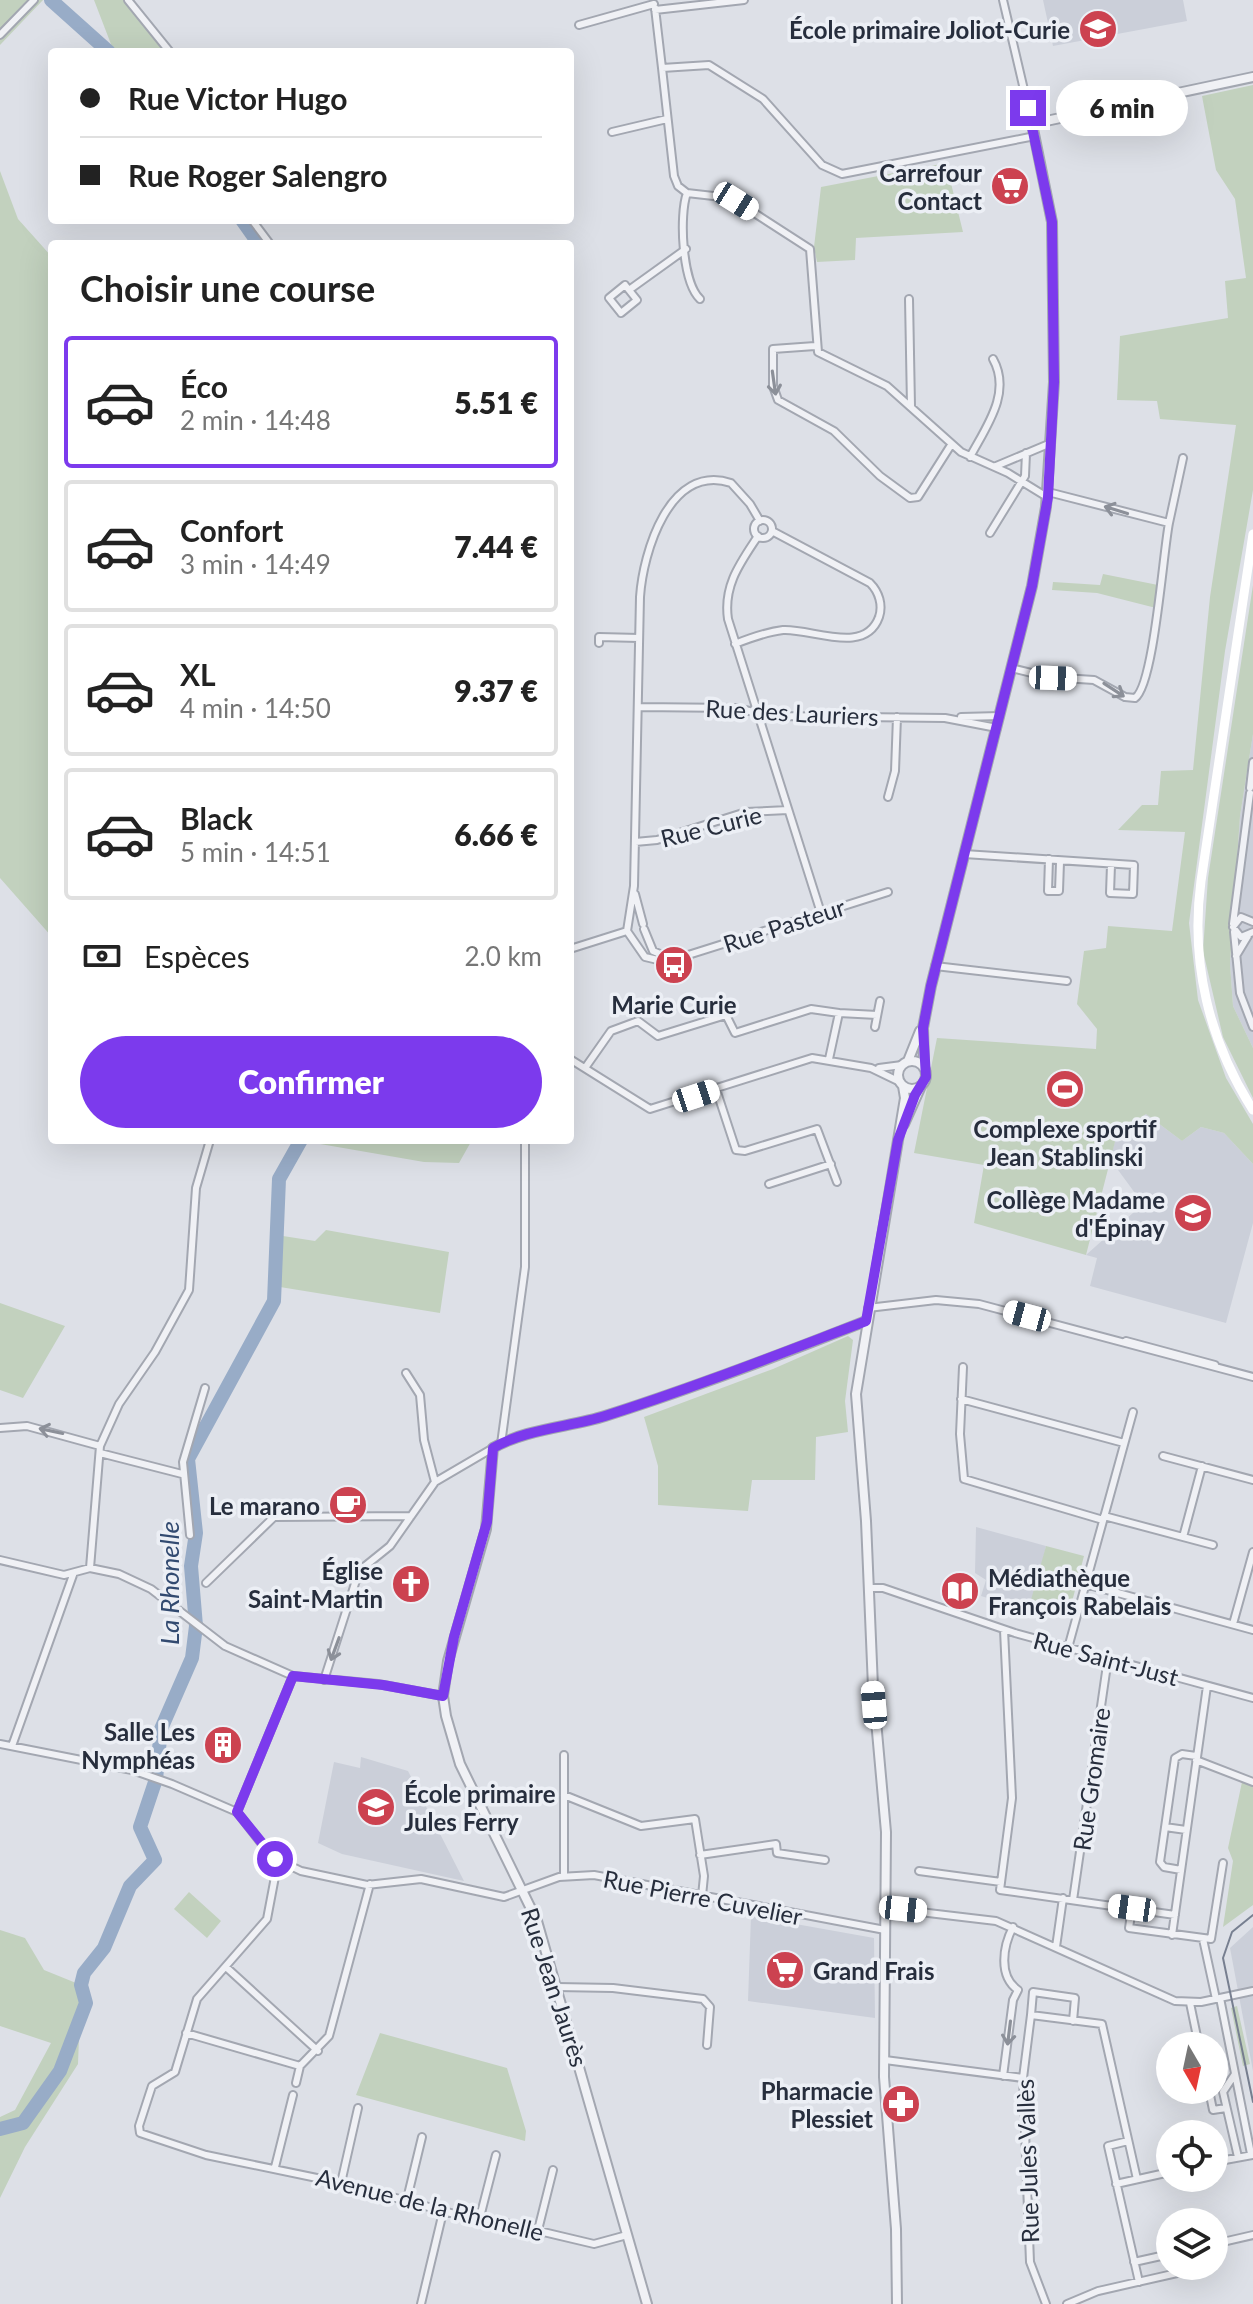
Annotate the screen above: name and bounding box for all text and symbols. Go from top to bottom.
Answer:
school or university icon: École primaire Joliot-Curie [1077,8,1119,50]
place label: École primaire Joliot-Curie [789,15,1070,44]
text: Rue Victor Hugo [128,80,347,116]
callout: 6 min [1056,80,1188,136]
route end [1010,90,1046,126]
text: 6 min [1090,92,1154,124]
text: Rue Roger Salengro [128,157,387,193]
place label: Carrefour Contact [879,158,982,215]
supermarket icon: Carrefour Contact [989,165,1031,207]
car [709,178,763,224]
text: Choisir une course [80,266,375,310]
icon: car [84,366,156,438]
text: Éco [180,368,228,404]
one-way arrow [767,370,782,396]
text: 5.51 € [454,384,538,420]
text: 2 min · 14:48 [180,404,331,436]
one-way arrow [1104,502,1130,517]
icon: car [84,510,156,582]
text: Confort [180,512,283,548]
text: 7.44 € [454,528,538,564]
text: 3 min · 14:49 [180,548,331,580]
icon: car [84,654,156,726]
text: XL [180,656,216,692]
car [1029,665,1077,691]
text: 9.37 € [454,672,538,708]
one-way arrow [1102,682,1124,698]
text: 4 min · 14:50 [180,692,331,724]
street label: Rue des Lauriers [705,693,879,731]
icon: car [84,798,156,870]
street label: Rue Curie [657,799,765,853]
text: Black [180,800,253,836]
text: 6.66 € [454,816,538,852]
text: 5 min · 14:51 [180,836,331,868]
street label: Rue Pasteur [719,892,849,958]
icon: cash [80,934,124,978]
text: Espèces [144,938,250,974]
text: 2.0 km [464,940,542,972]
bus stop icon: Marie Curie [653,944,695,986]
place label: Marie Curie [611,990,737,1019]
button: Confirmer [80,1036,542,1128]
sports icon: Complexe sportif Jean Stablinski [1044,1068,1086,1110]
car [669,1077,723,1115]
place label: Complexe sportif Jean Stablinski [973,1114,1157,1171]
place label: Collège Madame d'Épinay [986,1185,1165,1242]
school or university icon: Collège Madame d'Épinay [1172,1192,1214,1234]
car [1001,1298,1053,1334]
one-way arrow [38,1423,64,1438]
cafe icon: Le marano [327,1484,369,1526]
place label: Le marano [209,1491,320,1520]
water label: La Rhonelle [153,1521,185,1645]
place label: Église Saint-Martin [248,1556,383,1613]
church icon: Église Saint-Martin [390,1563,432,1605]
place label: Médiathèque François Rabelais [988,1563,1171,1620]
library icon: Médiathèque François Rabelais [939,1570,981,1612]
street label: Rue Saint-Just [1030,1625,1182,1691]
one-way arrow [327,1636,342,1661]
car [860,1680,888,1730]
street label: Rue Gromaire [1067,1706,1115,1852]
place label: Salle Les Nymphéas [81,1717,195,1774]
building icon: Salle Les Nymphéas [202,1724,244,1766]
place label: École primaire Jules Ferry [404,1779,556,1836]
school or university icon: École primaire Jules Ferry [355,1786,397,1828]
route start [257,1841,293,1877]
street label: Rue Pierre Cuvelier [601,1863,805,1931]
car [1107,1893,1157,1923]
car [878,1895,928,1923]
street label: Rue Jean Jaurès [516,1904,594,2070]
supermarket icon: Grand Frais [764,1949,806,1991]
place label: Grand Frais [813,1956,934,1985]
one-way arrow [1001,2019,1016,2045]
north arrow [1156,2032,1228,2104]
map controls [1156,2032,1228,2280]
place label: Pharmacie Plessiet [761,2076,873,2133]
street label: Rue Jules Vallès [1010,2079,1044,2243]
pharmacy icon: Pharmacie Plessiet [880,2083,922,2125]
button: locate [1156,2120,1228,2192]
street label: Avenue de la Rhonelle [313,2162,547,2246]
button: layers [1156,2208,1228,2280]

